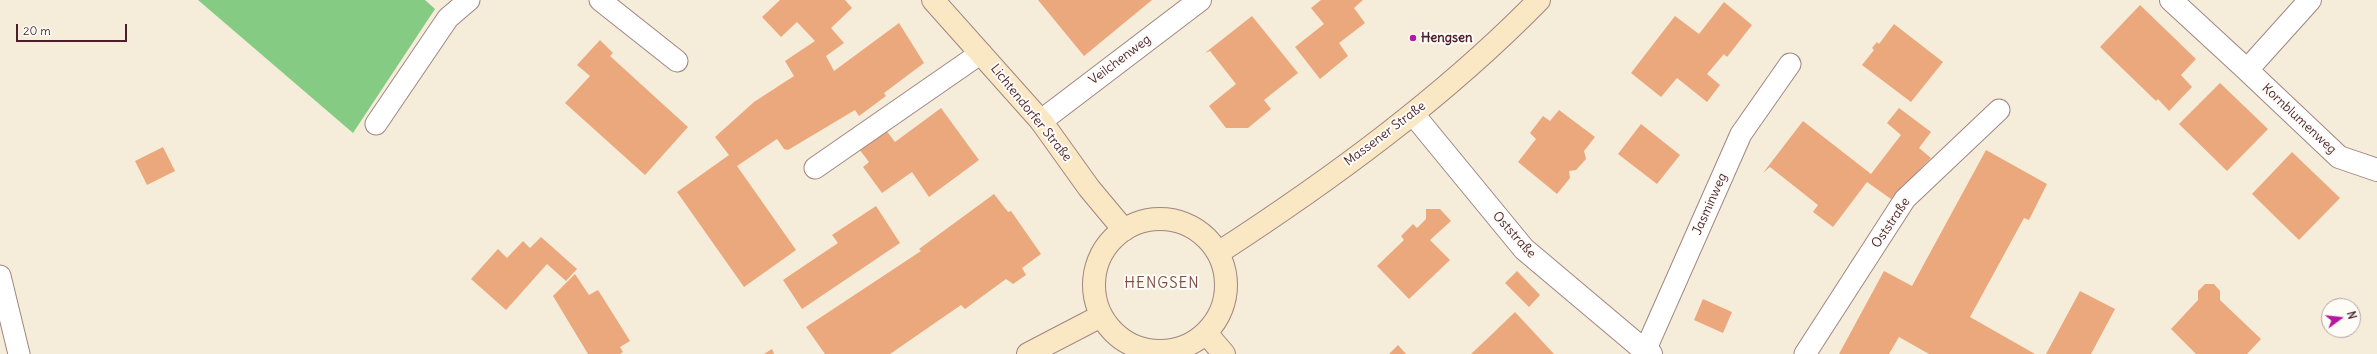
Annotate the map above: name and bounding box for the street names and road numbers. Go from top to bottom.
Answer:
street label: Veilchenweg [1086,32,1154,88]
street label: Lichtendorfer Straße [987,61,1075,165]
street label: Kornblumenweg [2259,81,2339,157]
street label: Massener Straße [1341,98,1429,170]
street label: Jasminweg [1689,171,1731,237]
street label: Oststraße [1869,195,1913,251]
street label: Oststraße [1489,208,1539,262]

